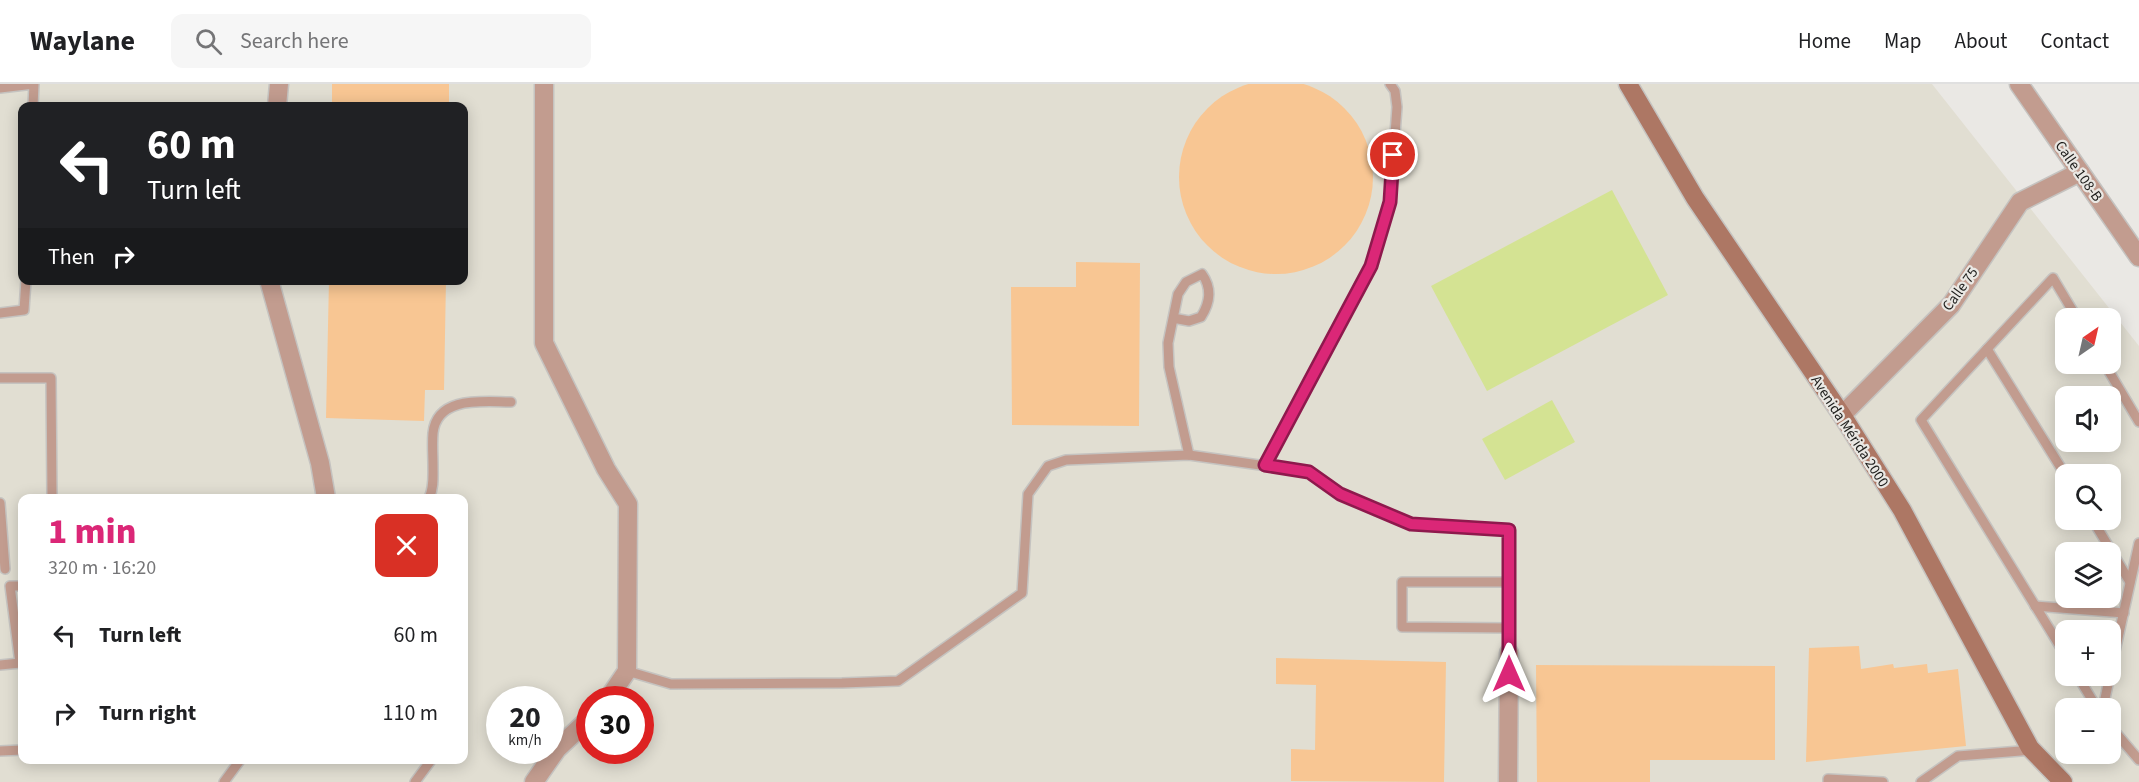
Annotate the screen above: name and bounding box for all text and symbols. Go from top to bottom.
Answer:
search box [171,14,591,68]
text: Waylane [30,21,135,61]
icon: search [192,25,225,58]
text: Search here [240,25,349,57]
text: Home [1798,26,1851,56]
text: Map [1884,26,1922,56]
text: About [1955,26,2007,56]
text: Contact [2040,26,2109,56]
text: 60 m [147,115,236,175]
icon: left [48,126,126,204]
pin [1367,129,1418,180]
street label: Calle 108-B [2050,137,2107,206]
icon: arrive [1376,138,1409,171]
text: Turn left [147,171,241,210]
icon: right [107,240,140,273]
text: Then [48,241,95,273]
street label: Calle 75 [1937,263,1983,315]
north arrow [2055,308,2121,374]
map controls [2055,308,2121,764]
street label: Avenida Mérida 2000 [1806,371,1894,491]
button: sound [2055,386,2121,452]
button: search [2055,464,2121,530]
text: 1 min [48,506,136,557]
button: close [375,514,438,577]
button: layers [2055,542,2121,608]
text: 320 m · 16:20 [48,554,156,582]
icon: left [48,619,81,652]
text: Turn left [99,619,181,651]
text: 60 m [393,619,438,651]
button: + [2055,620,2121,686]
position arrow [1477,642,1541,706]
speed limit sign: 30 [576,686,654,764]
text: 20 [509,696,541,739]
icon: right [48,697,81,730]
text: Turn right [99,697,196,729]
text: 110 m [383,697,438,729]
button: − [2055,698,2121,764]
text: km/h [508,730,542,751]

